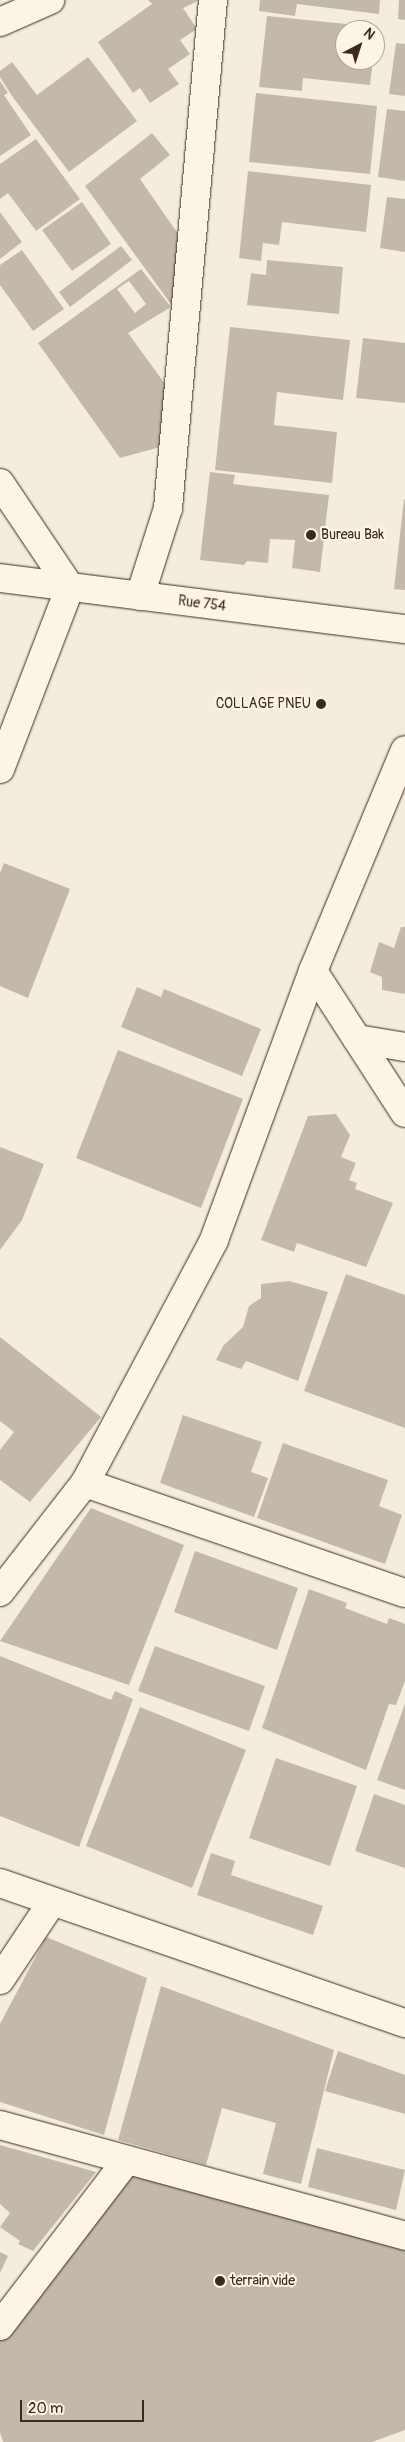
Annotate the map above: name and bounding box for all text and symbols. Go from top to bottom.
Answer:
north arrow [335,20,385,70]
text: N [360,24,378,43]
place label: Bureau Bak [321,527,384,543]
marker: Bureau Bak [305,529,317,541]
street label: Rue 754 [177,593,227,615]
place label: COLLAGE PNEU [216,696,311,712]
marker: COLLAGE PNEU [315,698,327,710]
place label: terrain vide [230,2273,295,2289]
marker: terrain vide [214,2275,226,2287]
scale bar [22,2390,146,2422]
text: 20 m [28,2399,63,2418]

